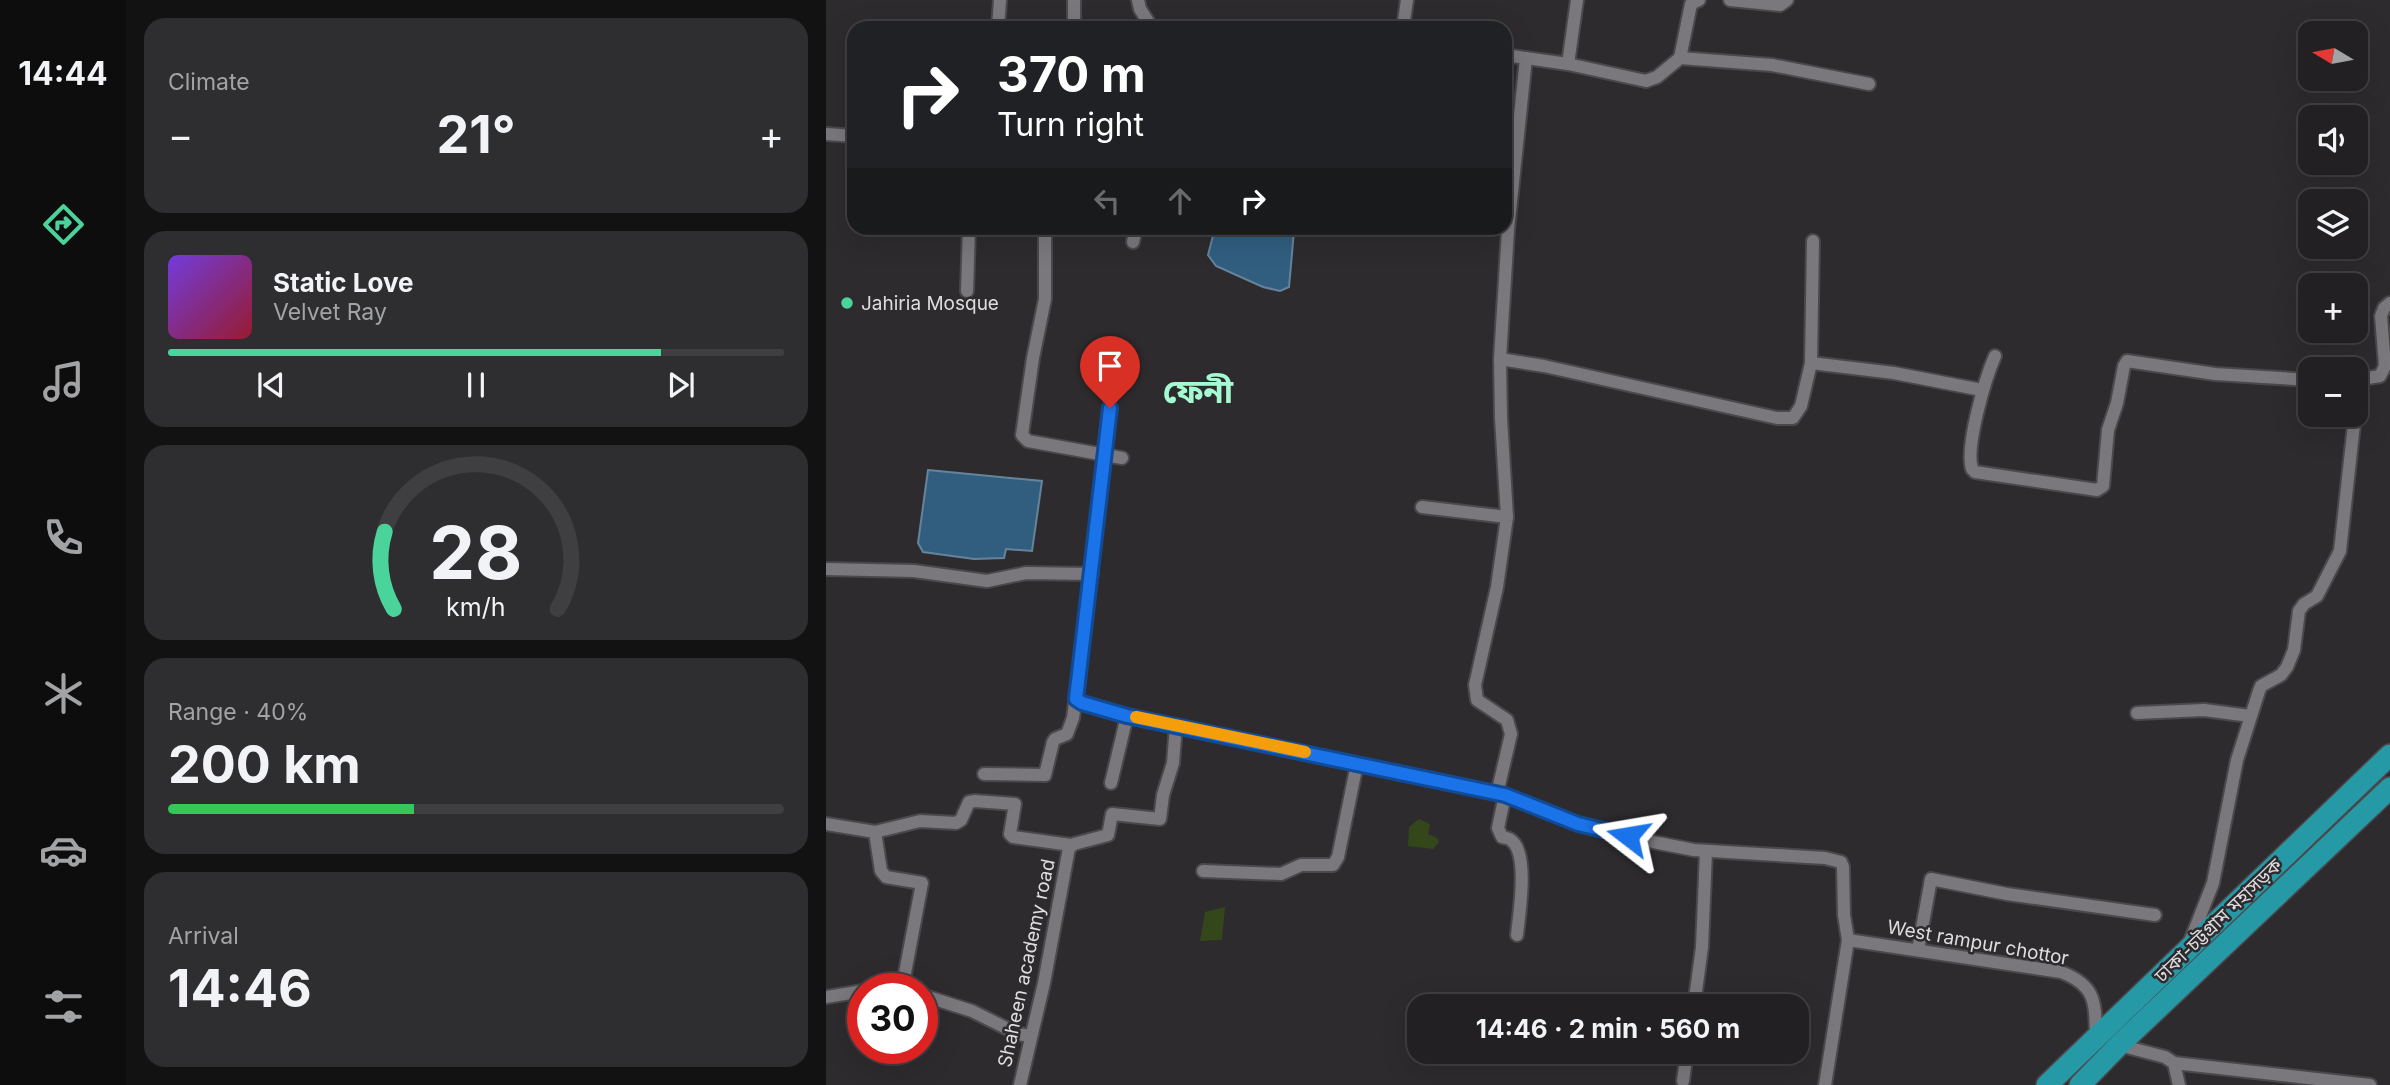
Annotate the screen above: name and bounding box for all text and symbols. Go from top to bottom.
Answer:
north arrow [2298,21,2368,91]
map controls [2298,21,2368,427]
text: 370 m [997,45,1146,104]
icon: right [882,49,973,140]
text: 14:44 [18,54,108,93]
text: Climate [168,68,250,96]
text: 21° [436,103,516,166]
text: Turn right [997,105,1144,144]
button: sound [2298,105,2368,175]
text: − [168,112,193,158]
text: + [759,112,784,158]
icon: left [1088,182,1126,220]
icon: ahead [1161,182,1199,220]
icon: right [1234,182,1272,220]
button: layers [2298,189,2368,259]
icon: directions [39,200,88,249]
text: Static Love [273,267,414,298]
button: + [2298,273,2368,343]
place label: Jahiria Mosque [861,292,999,315]
marker: Jahiria Mosque [839,295,855,311]
text: Velvet Ray [273,298,387,326]
pin [1080,336,1140,408]
icon: arrive [1091,347,1129,385]
icon: music [39,357,88,406]
button: − [2298,357,2368,427]
icon: previous [252,366,290,404]
icon: pause [457,366,495,404]
icon: next [662,366,700,404]
district label: ফেনী [1163,371,1234,411]
text: 28 [429,508,523,597]
icon: phone [39,513,88,562]
text: km/h [446,591,506,621]
icon: climate [39,669,88,718]
text: Range · 40% [168,698,308,726]
text: 200 km [168,733,361,796]
position arrow [1591,799,1665,873]
icon: car [39,826,88,875]
street label: ঢাকা-চট্টগ্রাম মহাসড়ক [2149,853,2287,988]
street label: Shaheen academy road [993,857,1060,1069]
street label: West rampur chottor [1885,915,2071,970]
text: Arrival [168,922,239,950]
text: 14:46 [168,957,312,1020]
speed limit sign: 30 [847,973,938,1064]
icon: filters [39,982,88,1031]
text: 14:46 · 2 min · 560 m [1476,1013,1740,1044]

